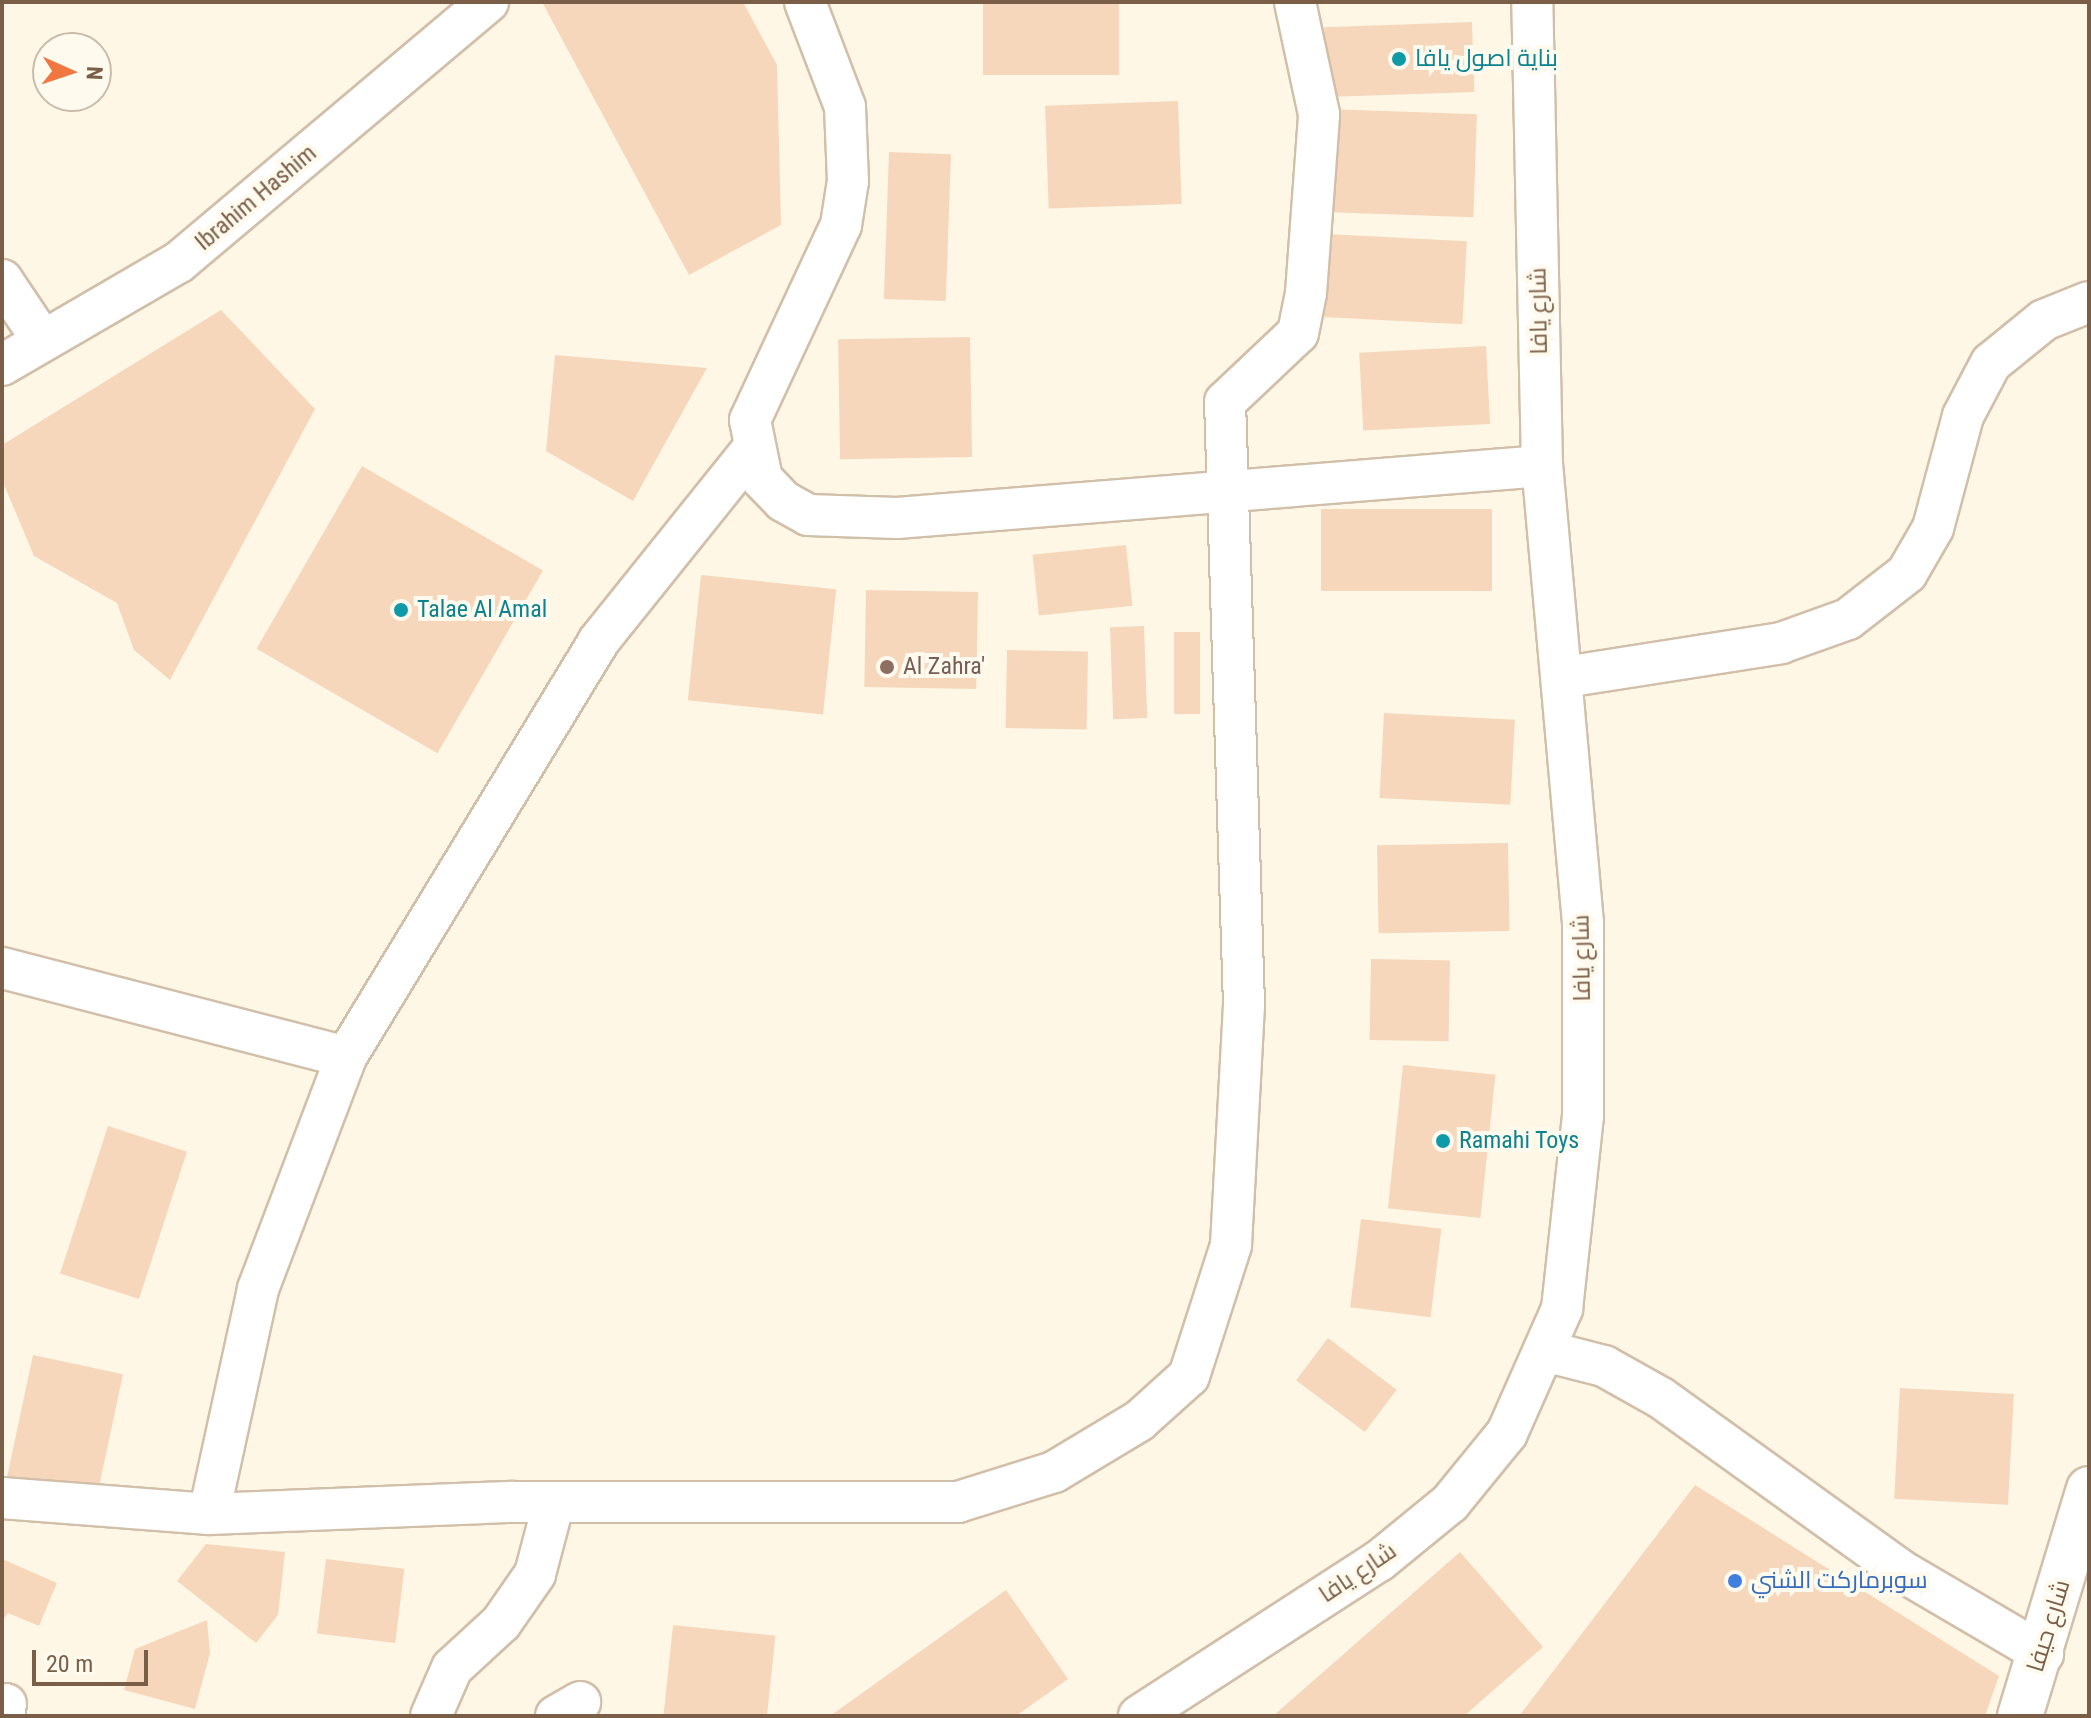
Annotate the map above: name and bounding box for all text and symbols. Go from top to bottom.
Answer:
north arrow [32,32,112,112]
place label: بناية اصول يافا [1415,45,1558,73]
marker: بناية اصول يافا [1390,50,1408,68]
text: N [82,66,107,81]
street label: Ibrahim Hashim [190,139,322,257]
street label: شارع يافا [1524,267,1554,355]
place label: Talae Al Amal [417,596,547,624]
marker: Talae Al Amal [392,601,410,619]
place label: Al Zahra' [903,653,985,681]
marker: Al Zahra' [878,658,896,676]
street label: شارع يافا [1567,914,1597,1002]
place label: Ramahi Toys [1459,1127,1580,1155]
marker: Ramahi Toys [1434,1132,1452,1150]
street label: شارع يافا [1314,1537,1402,1609]
place label: سوبرماركت الشني [1751,1567,1928,1595]
marker: سوبرماركت الشني [1726,1572,1744,1590]
street label: شارع حيفا [2021,1576,2077,1676]
scale bar [36,1634,152,1684]
text: 20 m [46,1650,93,1678]

